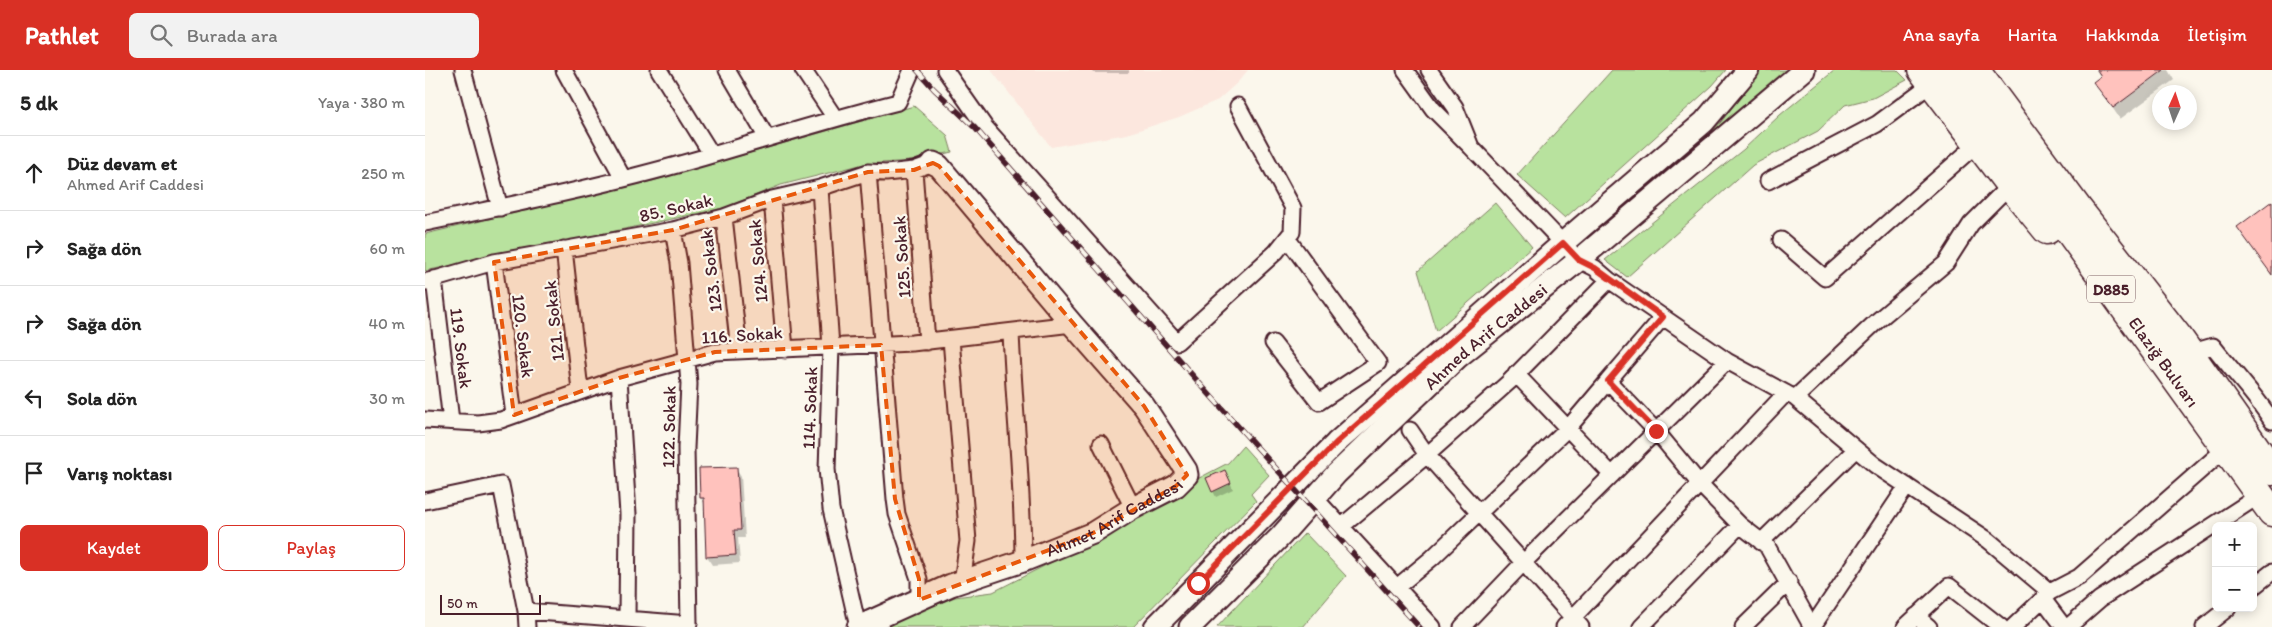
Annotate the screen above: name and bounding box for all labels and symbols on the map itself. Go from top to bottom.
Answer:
north arrow [2152,85,2197,130]
street label: 85. Sokak [637,189,715,227]
street label: 125. Sokak [888,215,916,299]
street label: 124. Sokak [743,218,773,304]
street label: 123. Sokak [695,229,727,313]
road number: D885 [2087,275,2135,302]
street label: 121. Sokak [539,279,569,363]
street label: Ahmed Arif Caddesi [1420,279,1552,394]
street label: 120. Sokak [507,293,539,379]
street label: 119. Sokak [445,306,477,390]
street label: Elazığ Bulvarı [2124,313,2204,412]
street label: 116. Sokak [701,321,783,349]
street label: 114. Sokak [798,366,822,450]
street label: 122. Sokak [657,386,681,468]
route end [1645,420,1668,443]
street label: Ahmet Arif Caddesi [1043,474,1188,562]
route start [1187,572,1210,595]
scale bar [440,592,541,615]

